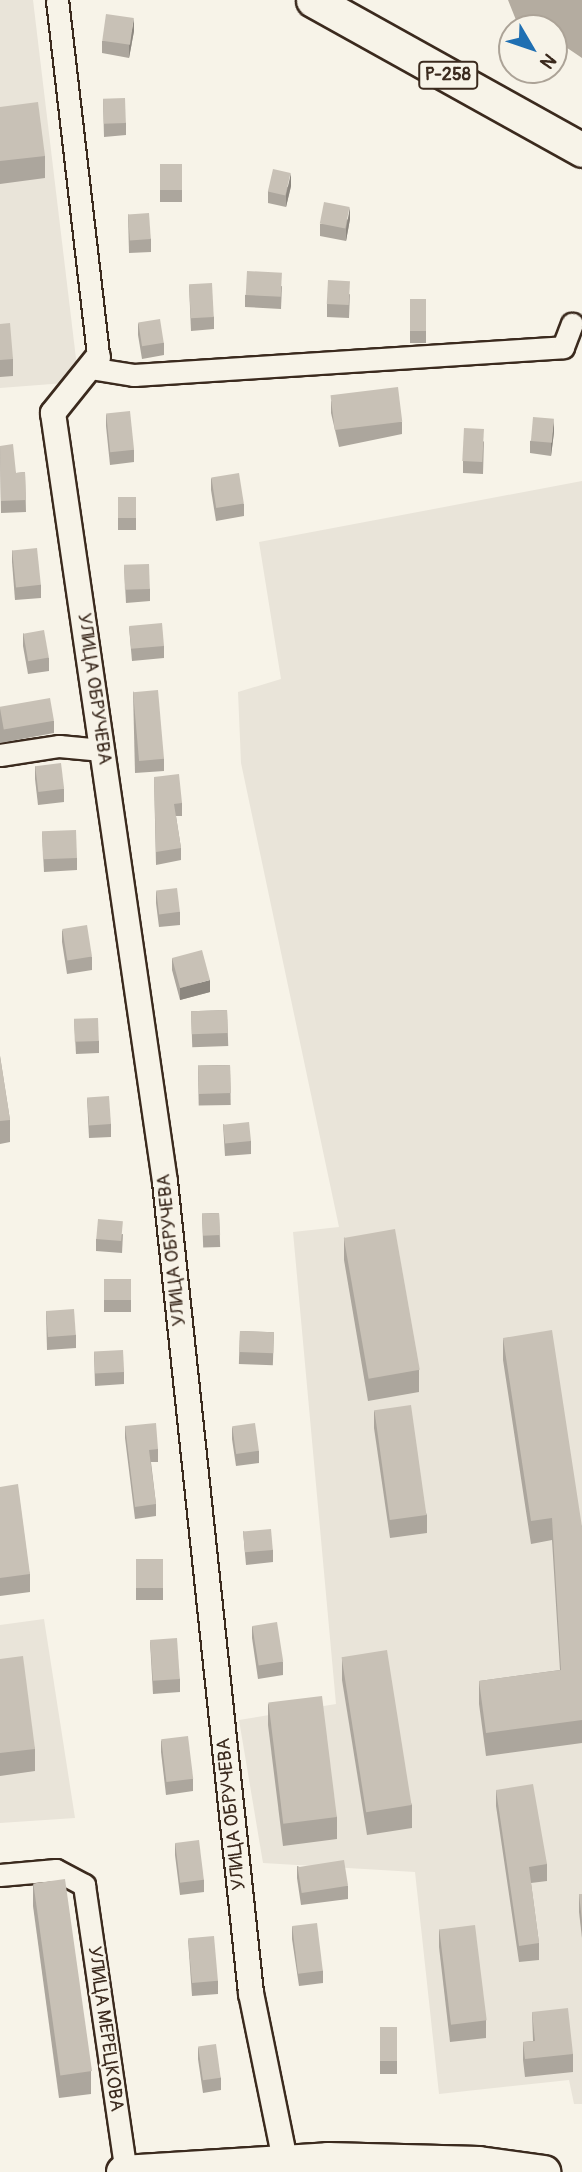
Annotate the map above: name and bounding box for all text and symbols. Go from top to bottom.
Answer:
north arrow [498,14,568,84]
text: N [534,48,561,73]
road number: Р-258 [416,60,480,90]
street label: УЛИЦА ОБРУЧЕВА [72,612,116,766]
street label: УЛИЦА ОБРУЧЕВА [153,1173,191,1327]
street label: УЛИЦА ОБРУЧЕВА [213,1737,251,1891]
street label: УЛИЦА МЕРЕЦКОВА [82,1945,128,2113]

